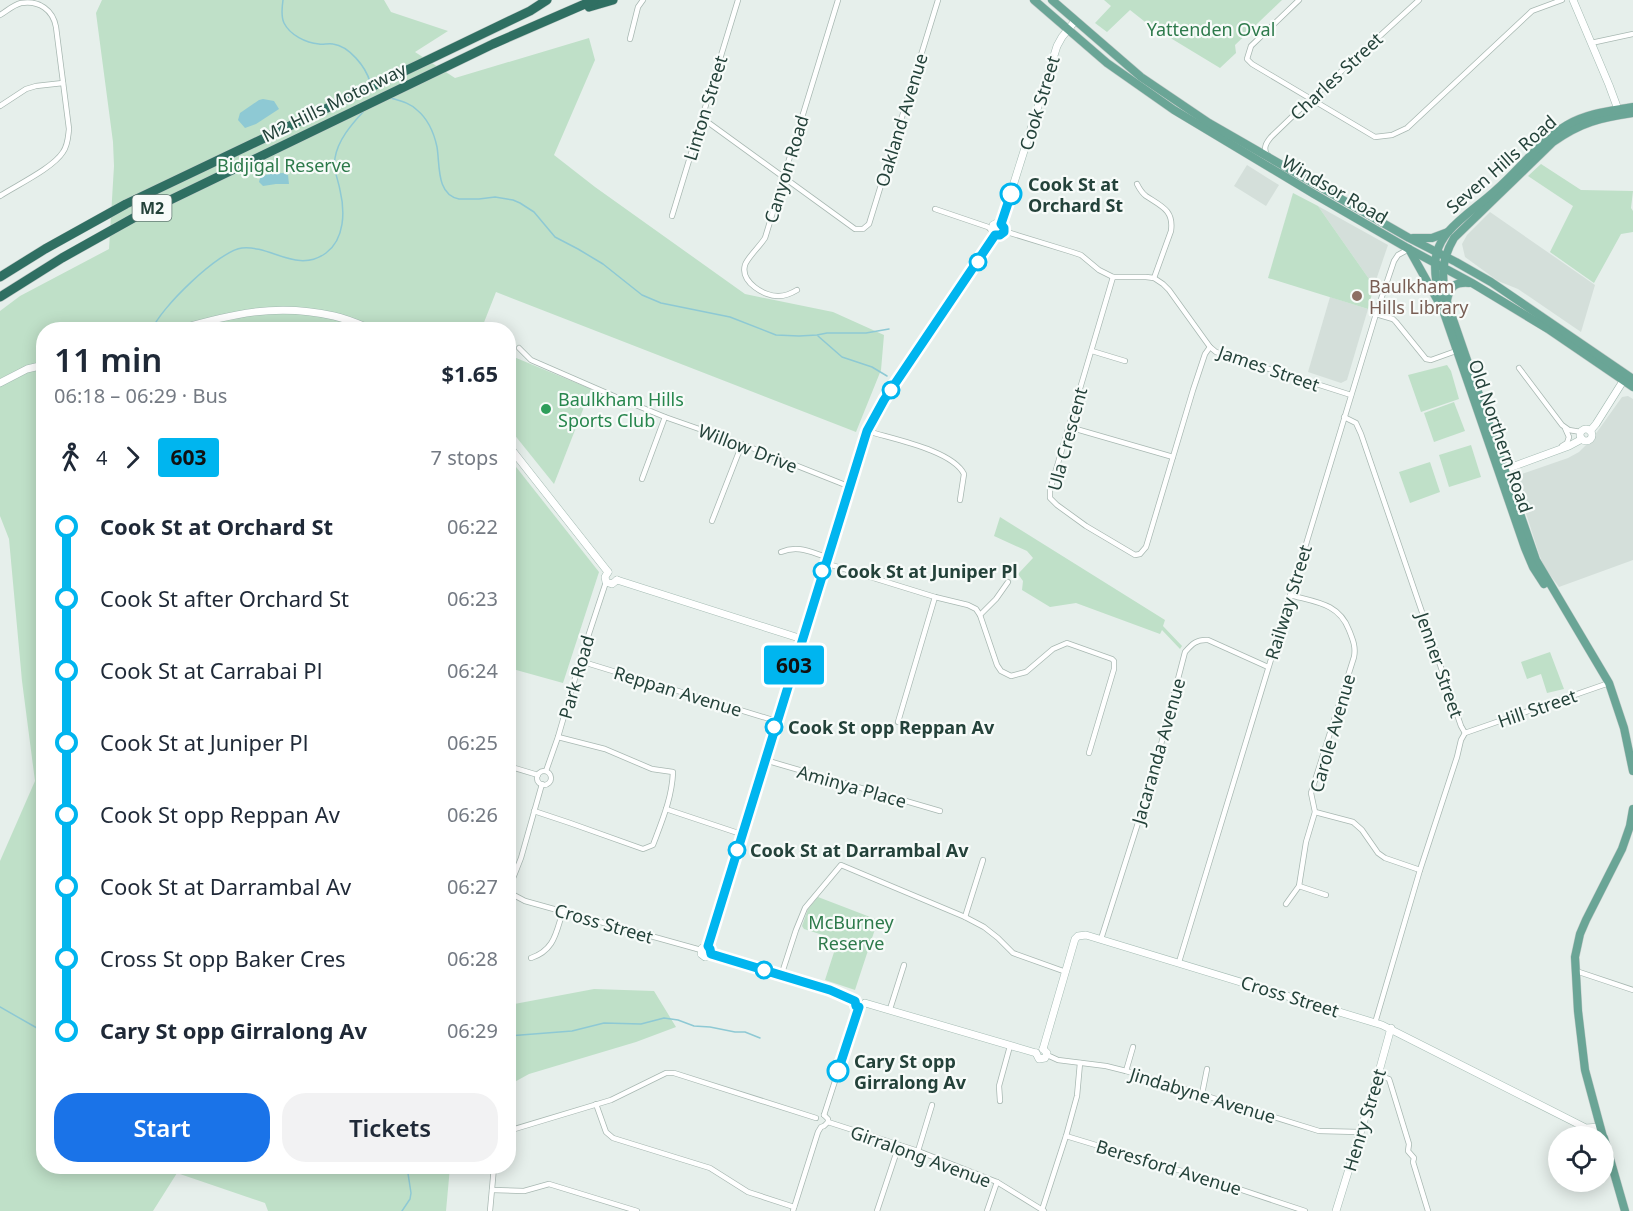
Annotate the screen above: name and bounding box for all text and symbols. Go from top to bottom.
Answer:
park label: Yattenden Oval [1147,17,1275,41]
street label: Charles Street [1285,27,1388,125]
street label: Oakland Avenue [869,50,933,190]
street label: Linton Street [678,52,733,163]
street label: Cook Street [1013,52,1065,153]
street label: M2 Hills Motorway [258,56,411,147]
street label: Seven Hills Road [1441,109,1561,219]
street label: Canyon Road [758,112,814,226]
street label: Windsor Road [1278,149,1392,229]
park label: Bidjigal Reserve [217,153,351,177]
place label: Cook St at Orchard St [1028,172,1123,217]
marker: Cook St at Orchard St [1000,183,1022,205]
road number: M2 [132,195,172,221]
unlabelled marker [969,253,987,271]
place label: Baulkham Hills Library [1369,274,1469,319]
marker: Baulkham Hills Library [1350,289,1364,303]
text: 11 min [54,337,162,382]
street label: James Street [1213,339,1323,397]
street label: Old Northern Road [1463,356,1539,516]
text: $1.65 [441,358,498,388]
unlabelled marker [882,381,900,399]
text: 06:18 – 06:29 · Bus [54,382,227,409]
street label: Ula Crescent [1042,384,1092,493]
place label: Baulkham Hills Sports Club [558,387,684,432]
marker: Baulkham Hills Sports Club [539,402,553,416]
street label: Willow Drive [695,418,801,478]
icon: walk [54,441,87,474]
icon: forward [116,441,149,474]
text: 603 [170,443,207,471]
text: 4 [96,444,107,471]
text: 7 stops [431,444,498,471]
text: Cook St at Orchard St [100,511,333,541]
text: 06:22 [447,513,498,540]
street label: Railway Street [1259,541,1317,662]
place label: Cook St at Juniper Pl [836,559,1018,583]
marker: Cook St at Juniper Pl [813,562,831,580]
text: Cook St after Orchard St [100,583,349,613]
text: 06:23 [447,585,498,612]
street label: Jenner Street [1410,607,1469,721]
street label: Park Road [553,632,599,722]
line badge: 603 [760,646,828,684]
text: 603 [776,651,812,679]
text: Cook St at Carrabai Pl [100,655,322,685]
text: 06:24 [447,657,498,684]
street label: Reppan Avenue [611,660,745,722]
street label: Carole Avenue [1304,671,1360,795]
street label: Jacaranda Avenue [1125,675,1190,829]
street label: Hill Street [1494,683,1580,733]
place label: Cook St opp Reppan Av [788,715,995,739]
marker: Cook St opp Reppan Av [765,718,783,736]
text: Cook St at Juniper Pl [100,727,308,757]
text: 06:25 [447,729,498,756]
street label: Aminya Place [795,759,909,813]
text: Cook St opp Reppan Av [100,799,340,829]
text: 06:26 [447,801,498,828]
place label: Cook St at Darrambal Av [750,838,969,862]
marker: Cook St at Darrambal Av [728,841,746,859]
text: Cook St at Darrambal Av [100,871,351,901]
text: 06:27 [447,873,498,900]
street label: Cross Street [552,897,657,949]
park label: McBurney Reserve [808,910,894,955]
text: Cross St opp Baker Cres [100,943,346,973]
text: 06:28 [447,945,498,972]
unlabelled marker [755,961,773,979]
street label: Cross Street [1238,970,1343,1022]
text: Cary St opp Girralong Av [100,1015,367,1045]
text: 06:29 [447,1017,498,1044]
place label: Cary St opp Girralong Av [854,1049,967,1094]
marker: Cary St opp Girralong Av [827,1060,849,1082]
street label: Jindabyne Avenue [1125,1061,1279,1129]
street label: Henry Street [1337,1065,1391,1174]
button: Start [54,1093,270,1162]
button: Tickets [282,1093,498,1162]
street label: Girralong Avenue [847,1119,995,1193]
map controls [1548,1126,1614,1192]
button: locate [1548,1126,1614,1192]
street label: Beresford Avenue [1093,1133,1245,1201]

